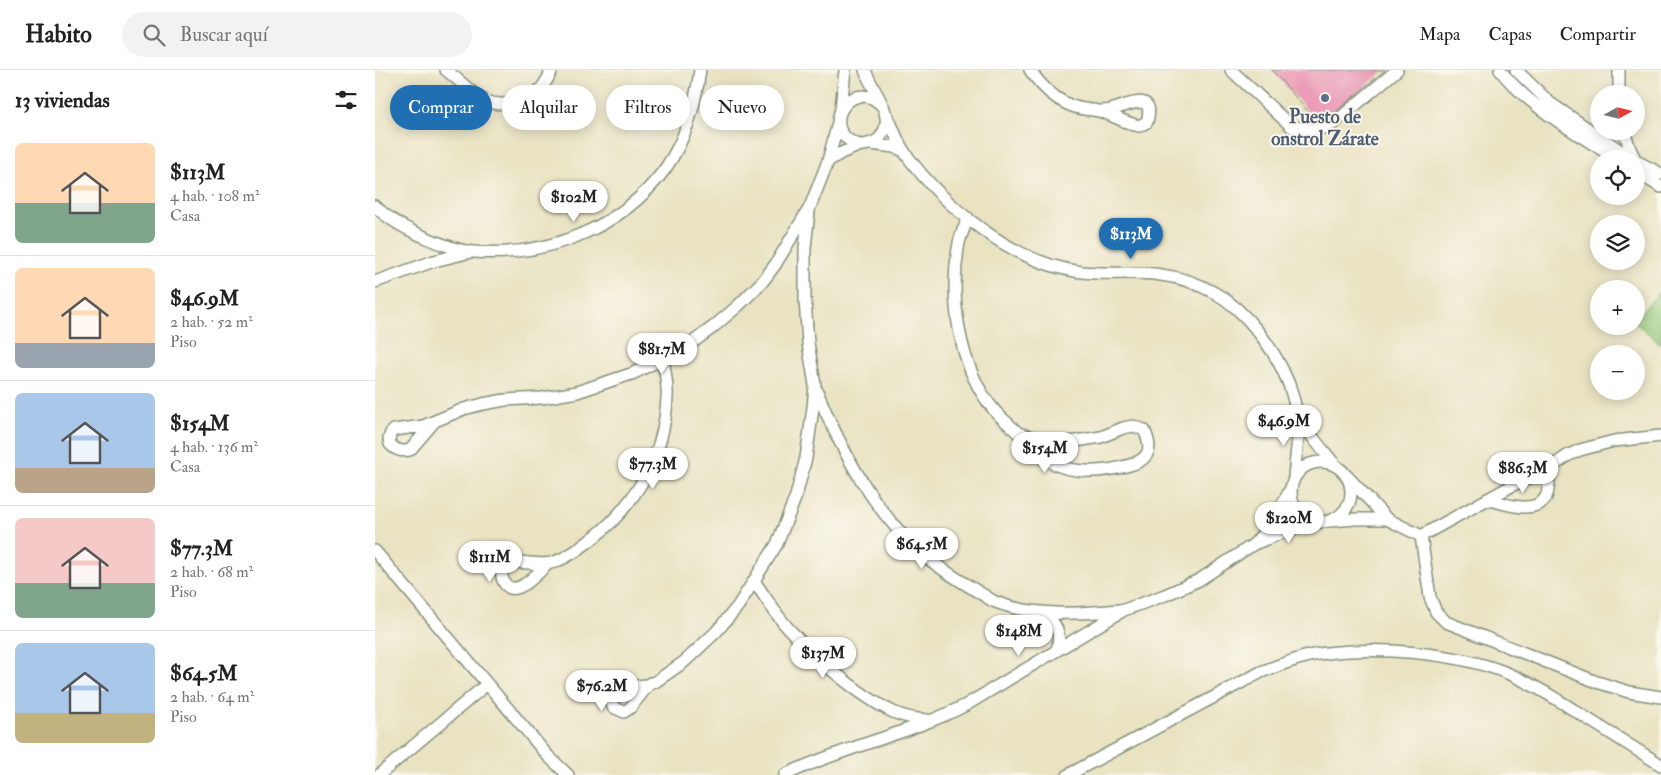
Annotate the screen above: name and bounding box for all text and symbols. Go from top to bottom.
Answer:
search box [122,12,472,57]
text: Habito [25,19,92,50]
icon: search [140,21,168,49]
text: Buscar aquí [180,23,268,47]
text: Mapa [1419,23,1461,46]
text: Capas [1489,23,1532,46]
text: Compartir [1560,23,1636,46]
chip: Comprar [390,85,492,130]
chip: Alquilar [502,85,596,130]
chip: Filtros [606,85,690,130]
chip: Nuevo [700,85,784,130]
north arrow [1590,85,1645,140]
map controls [1590,85,1645,400]
icon: filters [332,86,360,114]
text: 13 viviendas [15,87,110,114]
marker: Puesto de onstrol Zárate [1319,92,1331,104]
place label: Puesto de onstrol Zárate [1271,105,1379,151]
button: locate [1590,150,1645,205]
text: $113M [170,159,225,186]
icon: home [55,163,115,223]
pin: $102M [539,180,609,223]
text: 4 hab. · 108 m² [170,186,259,206]
text: $102M [551,187,597,207]
text: Casa [170,206,200,226]
button: layers [1590,215,1645,270]
pin: $113M [1096,218,1166,260]
text: $113M [1110,224,1152,244]
button: + [1590,280,1645,335]
text: $46.9M [170,285,239,312]
icon: home [55,288,115,348]
text: 2 hab. · 52 m² [170,312,253,332]
text: Piso [170,332,197,352]
pin: $81.7M [621,332,703,375]
text: $81.7M [638,339,686,359]
button: − [1590,345,1645,400]
pin: $46.9M [1243,404,1325,447]
text: $154M [170,410,230,437]
text: $46.9M [1258,411,1310,431]
icon: home [55,413,115,473]
pin: $154M [1010,432,1080,474]
text: 4 hab. · 136 m² [170,437,258,457]
text: $154M [1022,438,1068,458]
pin: $77.3M [612,448,694,490]
pin: $86.3M [1482,452,1564,494]
text: $77.3M [629,454,677,474]
text: Casa [170,457,200,477]
text: $86.3M [1498,458,1548,478]
pin: $120M [1254,502,1324,544]
text: $120M [1266,508,1312,528]
pin: $64.5M [881,528,963,570]
text: $64.5M [896,534,948,554]
text: $77.3M [170,535,233,562]
icon: home [55,538,115,598]
pin: $111M [455,540,525,583]
text: $111M [469,547,511,567]
text: 2 hab. · 68 m² [170,562,253,582]
text: Piso [170,582,197,602]
pin: $148M [984,614,1054,657]
text: $148M [996,621,1042,641]
pin: $137M [788,636,858,679]
text: $137M [801,643,845,663]
text: $64.5M [170,660,238,687]
icon: home [55,663,115,723]
pin: $76.2M [561,670,643,712]
text: $76.2M [576,676,628,696]
text: 2 hab. · 64 m² [170,687,254,707]
text: Piso [170,707,197,727]

